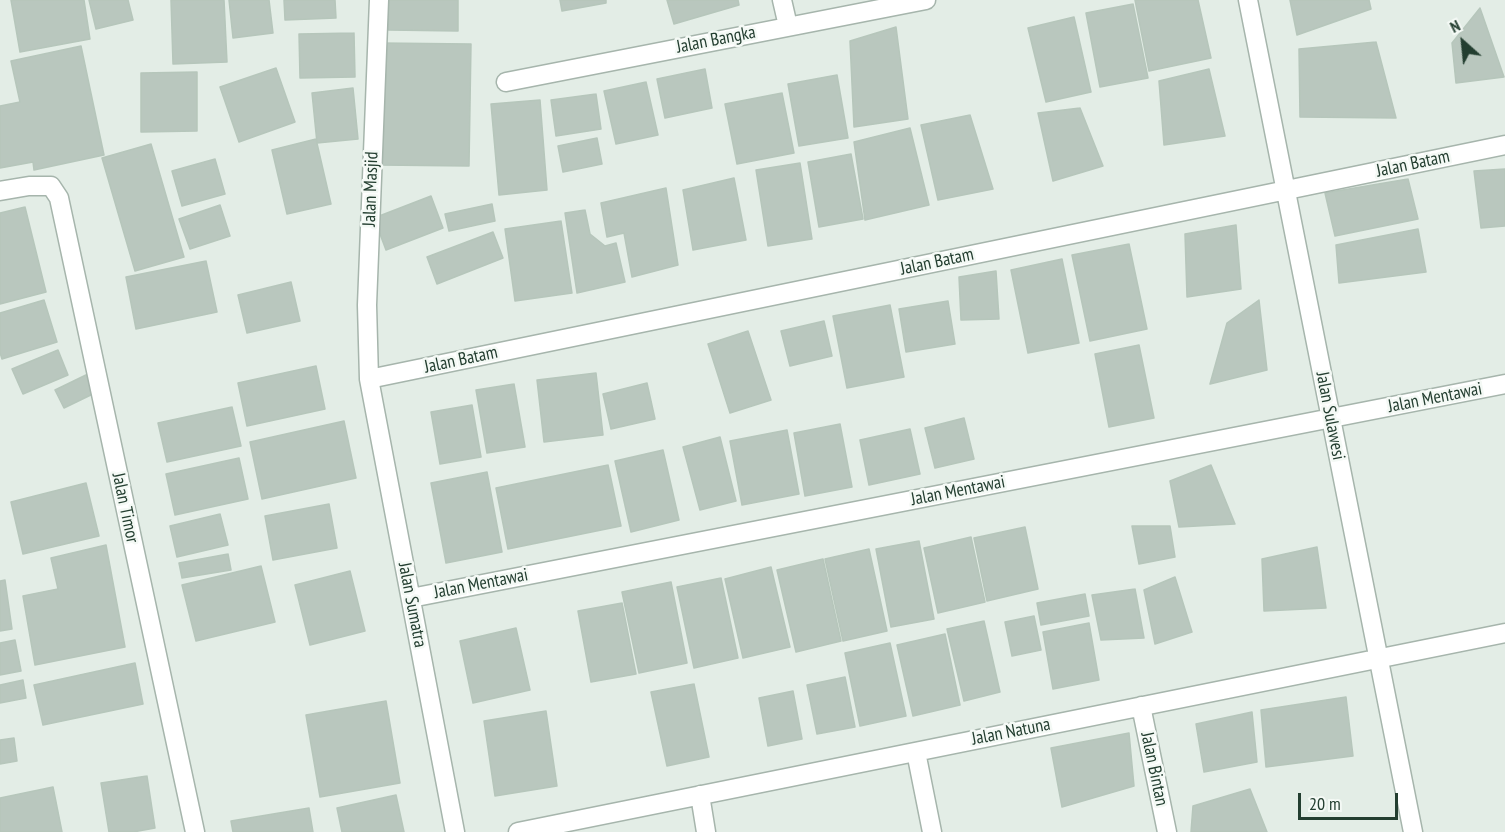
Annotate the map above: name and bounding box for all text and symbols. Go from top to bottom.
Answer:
north arrow [1433,12,1493,72]
text: N [1446,15,1463,37]
street label: Jalan Bangka [675,22,757,58]
street label: Jalan Batam [1374,146,1452,182]
street label: Jalan Masjid [359,151,383,227]
street label: Jalan Batam [898,244,976,280]
street label: Jalan Batam [422,342,500,378]
street label: Jalan Sulawesi [1311,370,1349,462]
street label: Jalan Mentawai [1386,378,1484,418]
street label: Jalan Timor [107,471,143,545]
street label: Jalan Mentawai [909,471,1007,511]
street label: Jalan Sumatra [393,561,431,649]
street label: Jalan Mentawai [432,564,530,604]
street label: Jalan Natuna [970,714,1052,750]
street label: Jalan Bintan [1136,730,1172,808]
scale bar [1301,781,1402,819]
text: 20 m [1309,792,1341,815]

